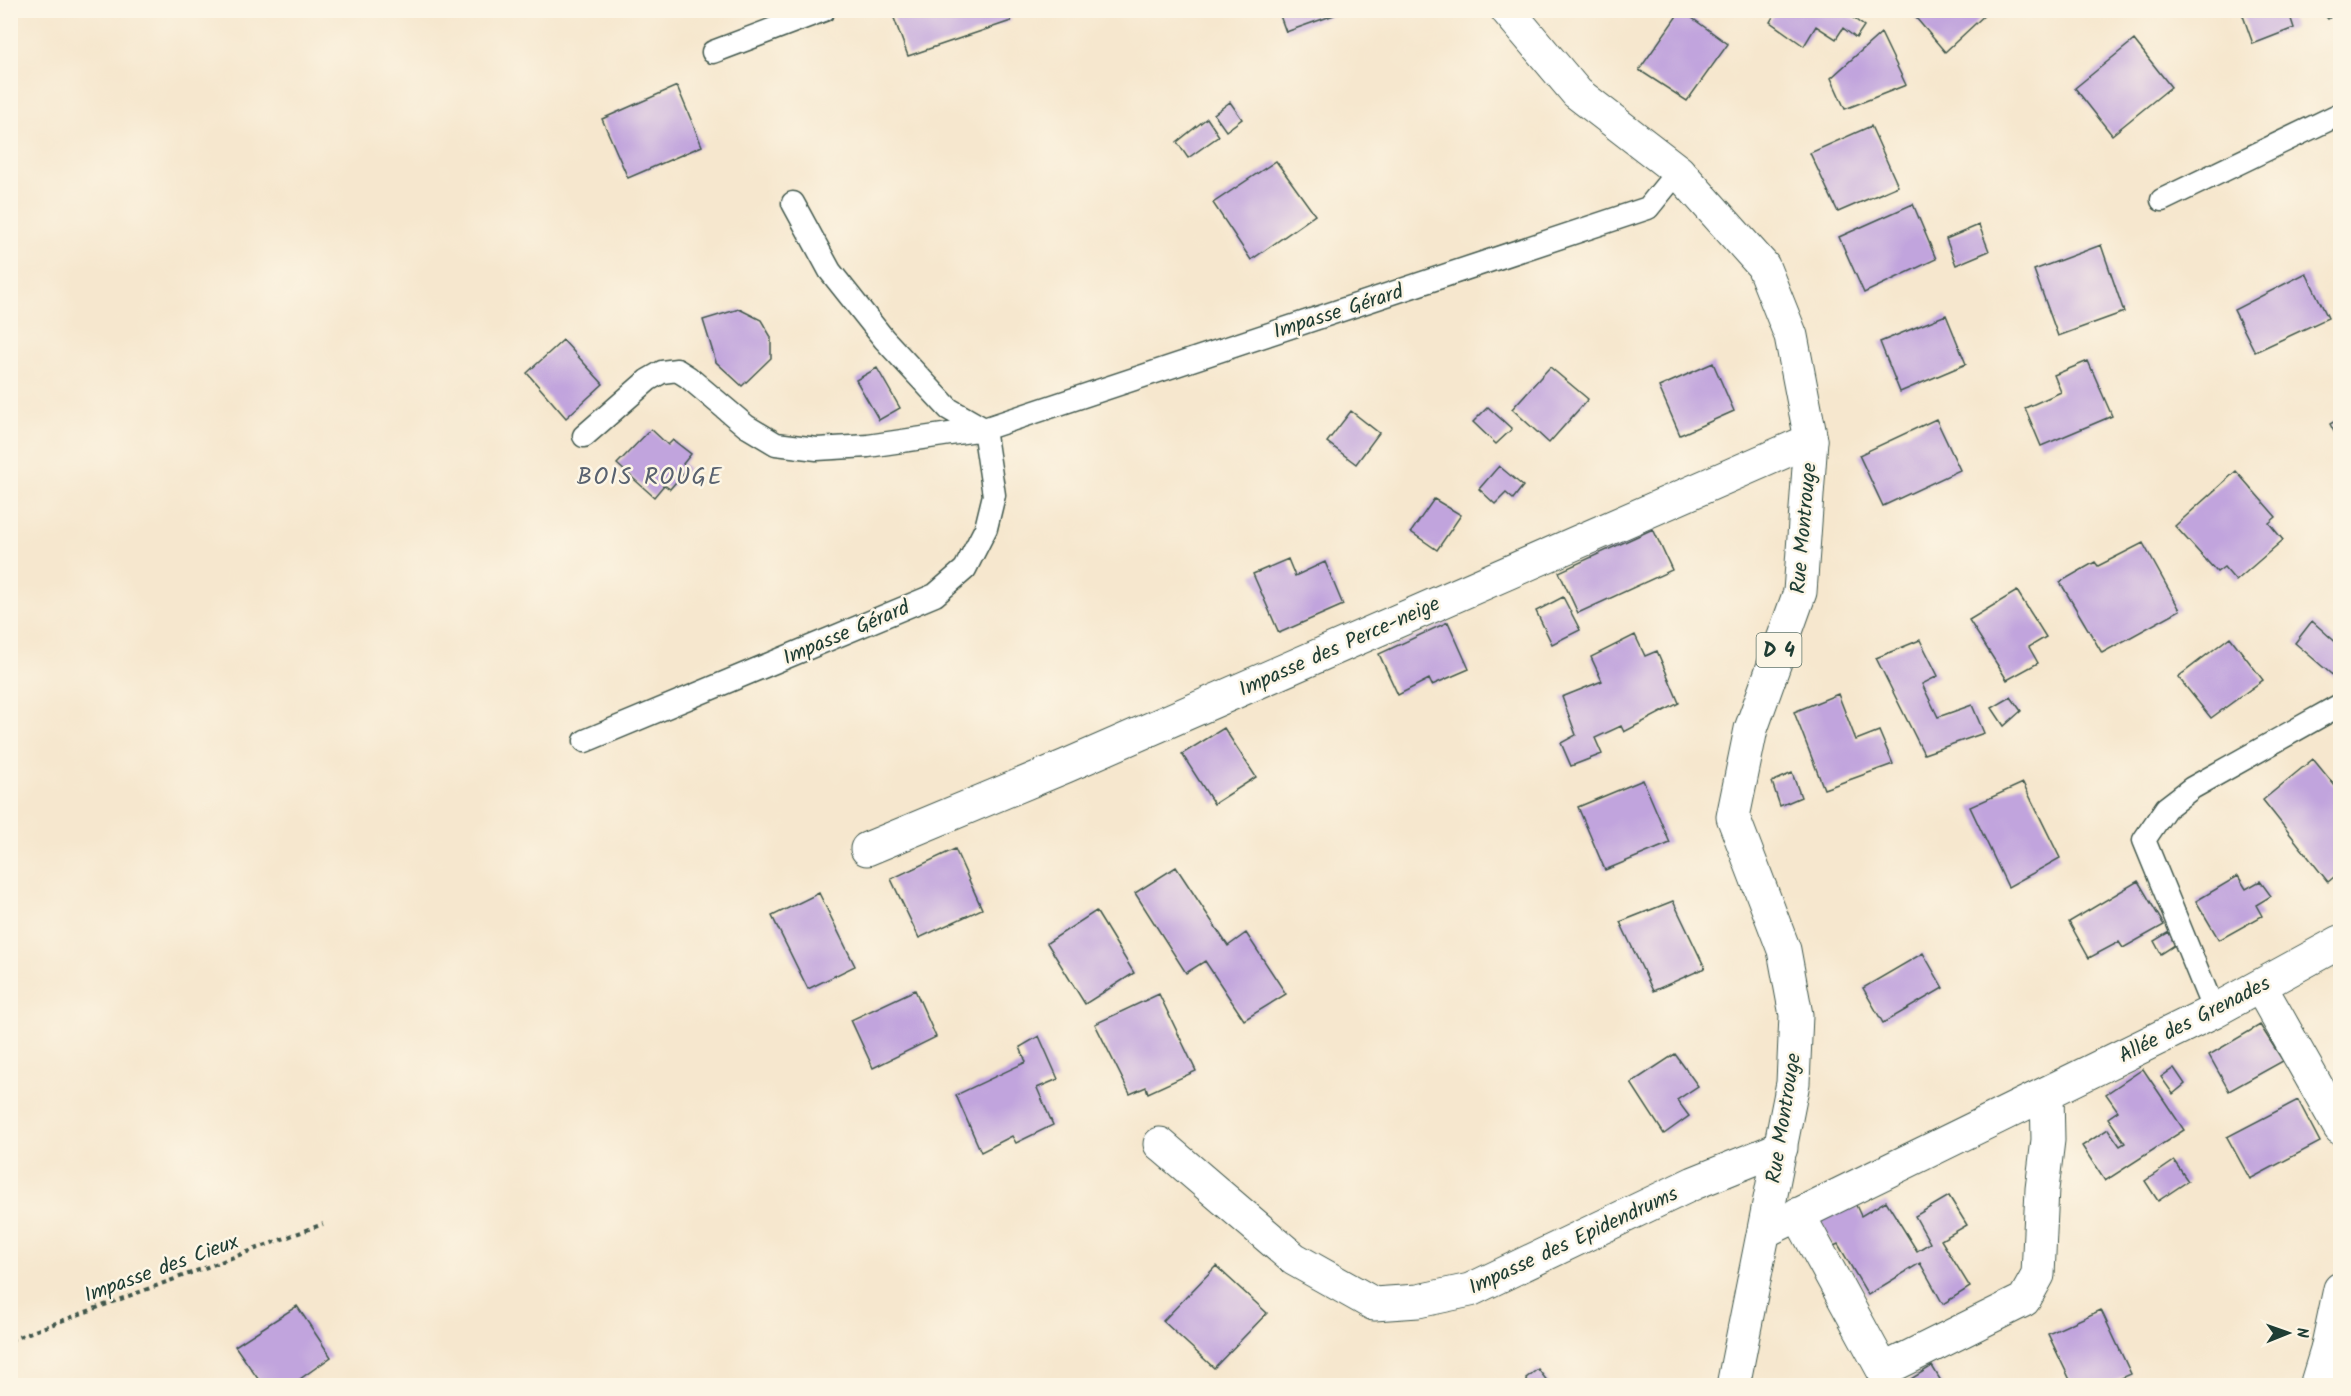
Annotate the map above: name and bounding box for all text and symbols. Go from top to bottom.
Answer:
street label: Impasse Gérard [1269,276,1408,349]
district label: BOIS ROUGE [577,458,723,497]
street label: Rue Montrouge [1782,461,1827,595]
street label: Impasse des Perce-neige [1234,588,1446,707]
street label: Impasse Gérard [778,592,916,675]
road number: D 4 [1756,633,1802,667]
street label: Allée des Grenades [2113,968,2276,1073]
street label: Rue Montrouge [1758,1050,1811,1186]
street label: Impasse des Epidendrums [1463,1178,1684,1304]
street label: Impasse des Cieux [80,1226,244,1313]
north arrow [2258,1303,2318,1363]
text: N [2289,1327,2314,1338]

